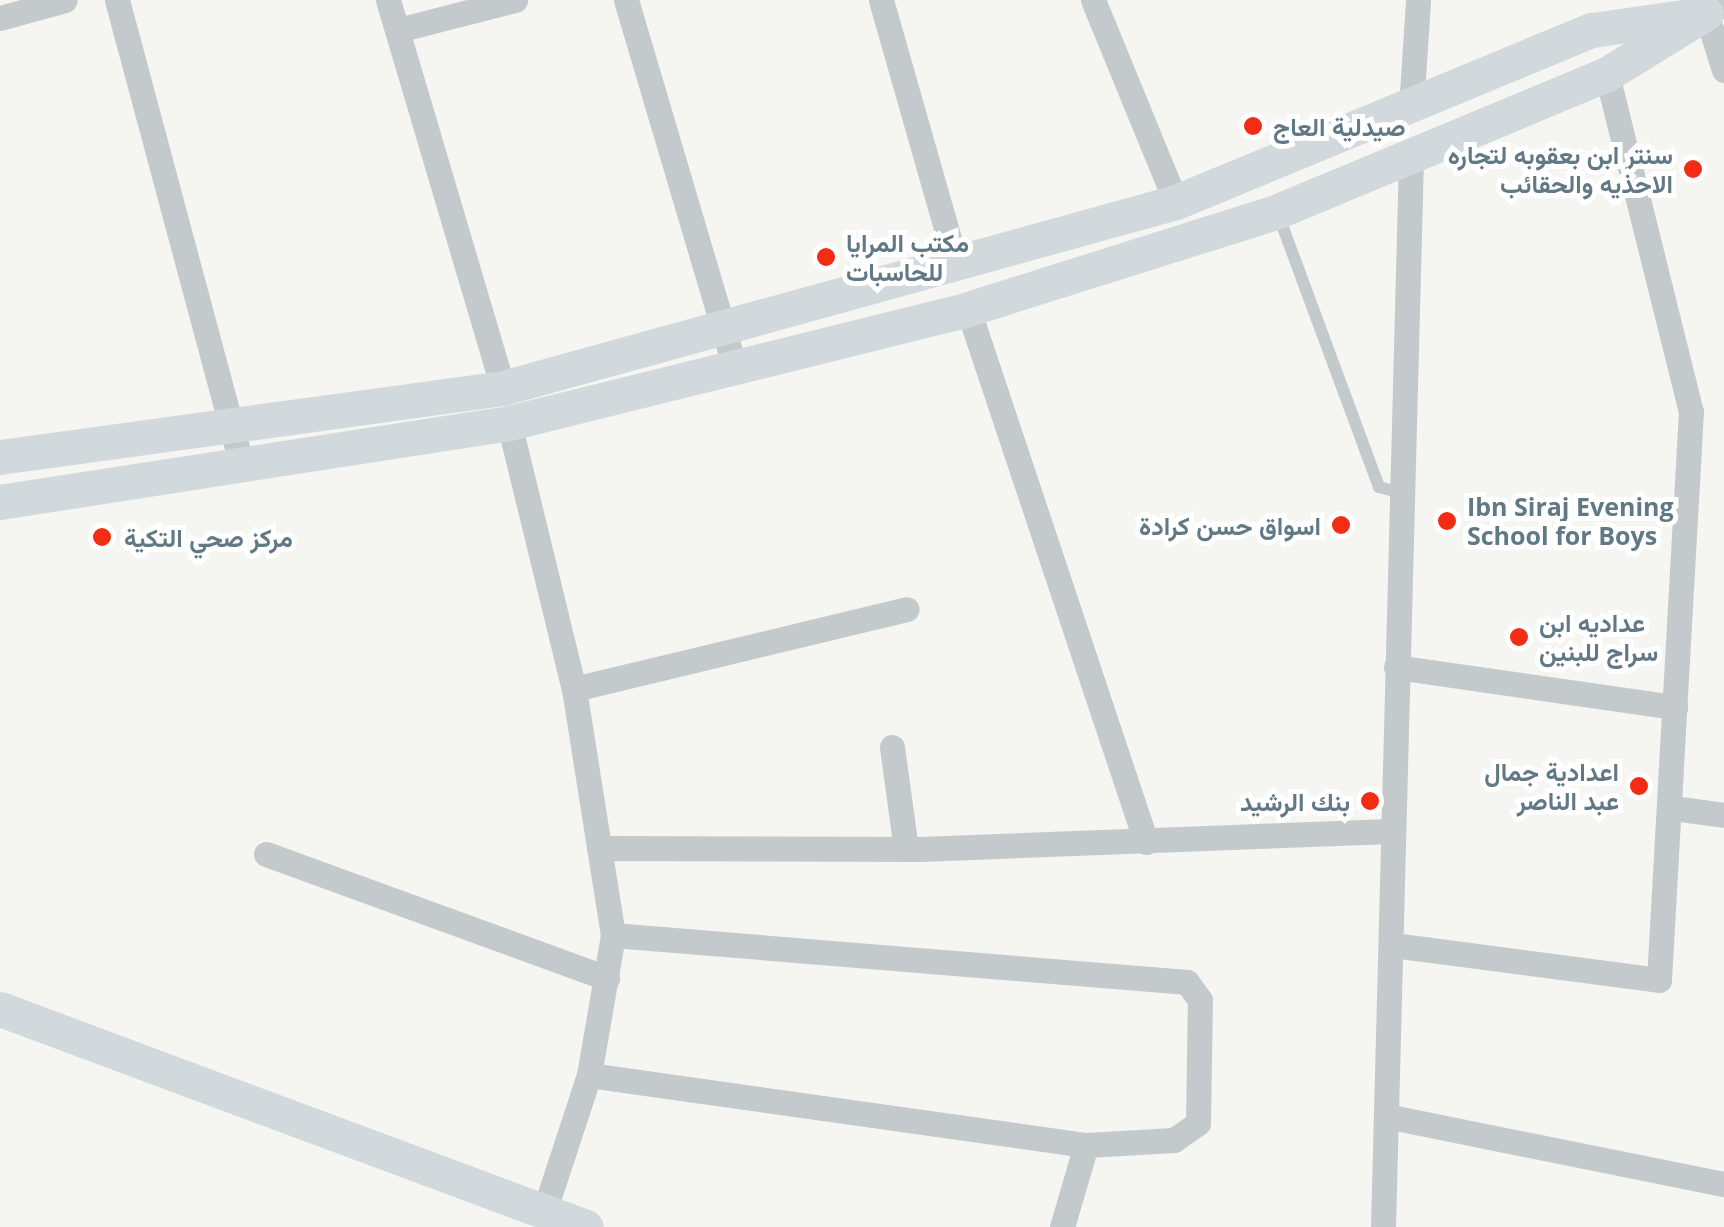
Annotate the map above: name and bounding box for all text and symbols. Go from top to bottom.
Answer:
place label: صيدلية العاج [1273,111,1406,141]
marker: صيدلية العاج [1242,115,1264,137]
place label: سنتر ابن بعقوبه لتجاره الاحذيه والحقائب [1448,140,1673,199]
marker: سنتر ابن بعقوبه لتجاره الاحذيه والحقائب [1682,158,1704,180]
place label: مكتب المرايا للحاسبات [846,228,969,287]
marker: مكتب المرايا للحاسبات [815,246,837,268]
place label: Ibn Siraj Evening School for Boys [1467,492,1674,551]
place label: اسواق حسن كرادة [1139,510,1321,540]
marker: Ibn Siraj Evening School for Boys [1436,510,1458,532]
marker: اسواق حسن كرادة [1330,514,1352,536]
place label: مركز صحي التكية [124,522,293,552]
marker: مركز صحي التكية [89,524,115,550]
place label: عداديه ابن سراج للبنين [1539,608,1658,667]
marker: عداديه ابن سراج للبنين [1508,626,1530,648]
place label: اعدادية جمال عبد الناصر [1484,757,1619,816]
marker: اعدادية جمال عبد الناصر [1628,775,1650,797]
place label: بنك الرشيد [1240,786,1350,816]
marker: بنك الرشيد [1359,790,1381,812]

